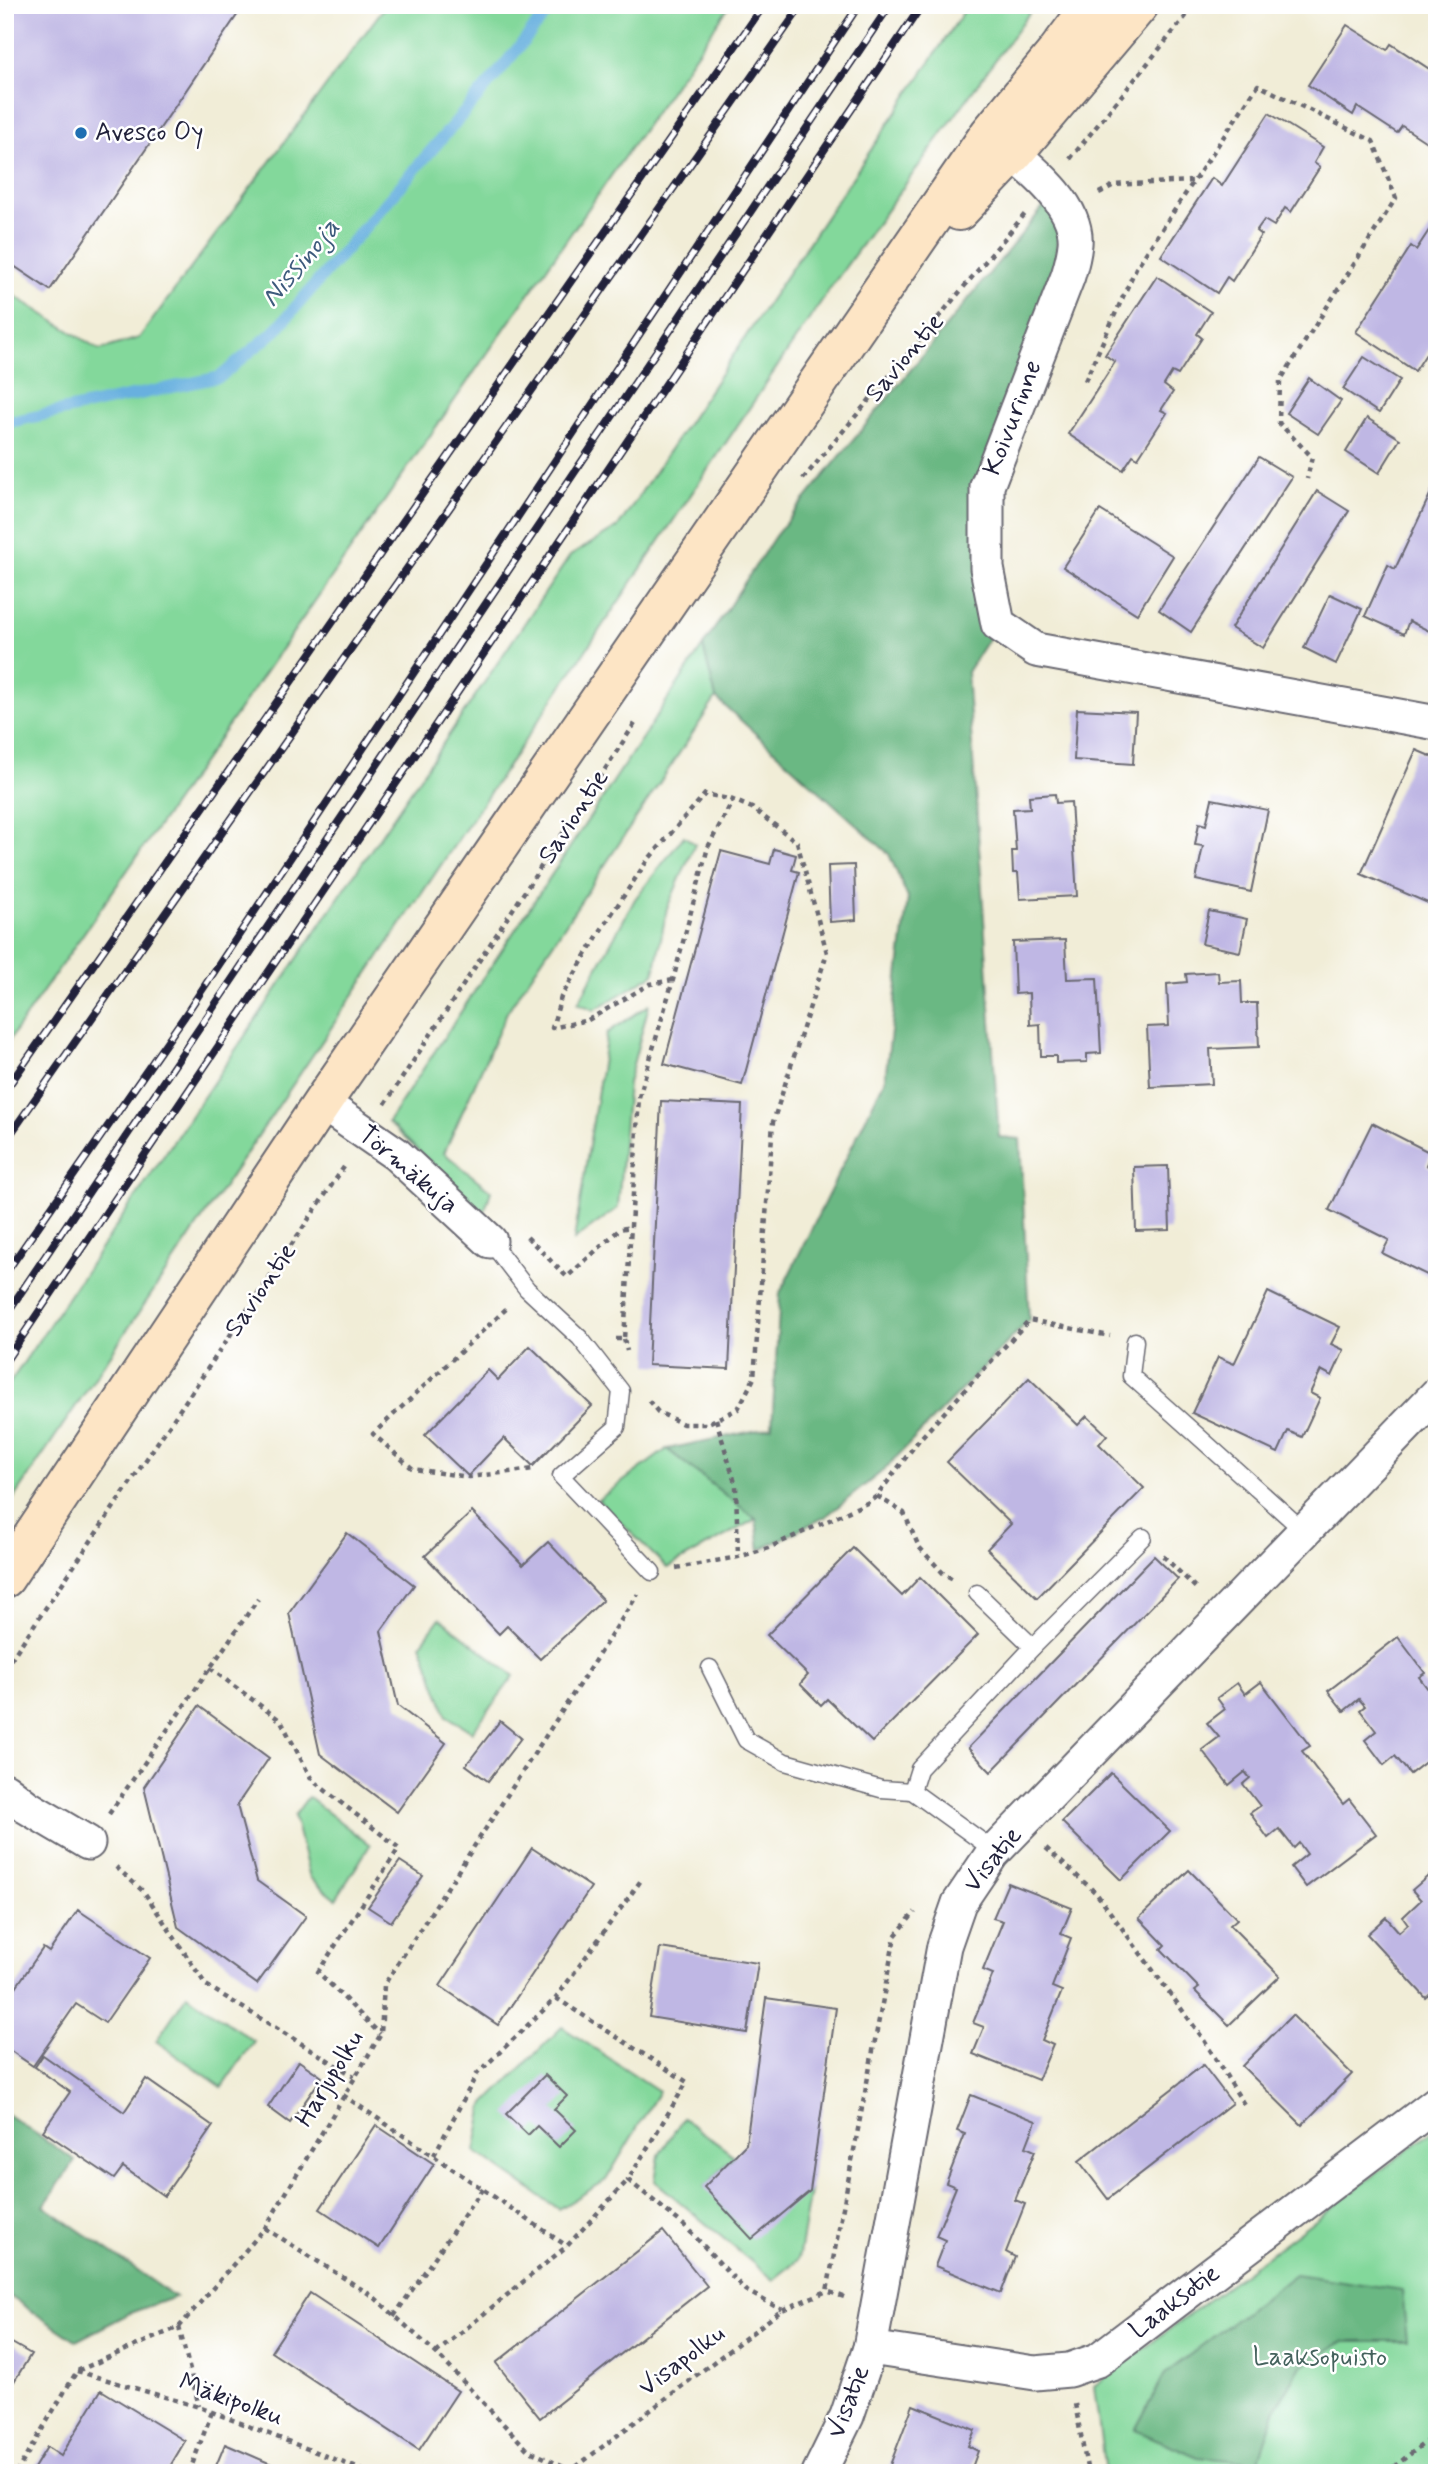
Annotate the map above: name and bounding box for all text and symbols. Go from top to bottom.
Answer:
place label: Avesco Oy [95,116,204,150]
marker: Avesco Oy [73,125,89,141]
water label: Nissinoja [253,211,349,315]
street label: Saviontie [858,306,952,410]
street label: Koivurinne [975,356,1051,480]
street label: Saviontie [531,763,617,871]
street label: Törmäkuja [351,1118,465,1222]
street label: Saviontie [217,1236,305,1344]
street label: Visatie [956,1820,1030,1900]
street label: Harjupolku [288,2024,372,2134]
street label: Laaksotie [1123,2257,1227,2347]
street label: Visapolku [632,2317,732,2405]
park label: Laaksopuisto [1253,2341,1387,2375]
street label: Visatie [820,2360,878,2443]
street label: Mäkipolku [174,2365,288,2435]

